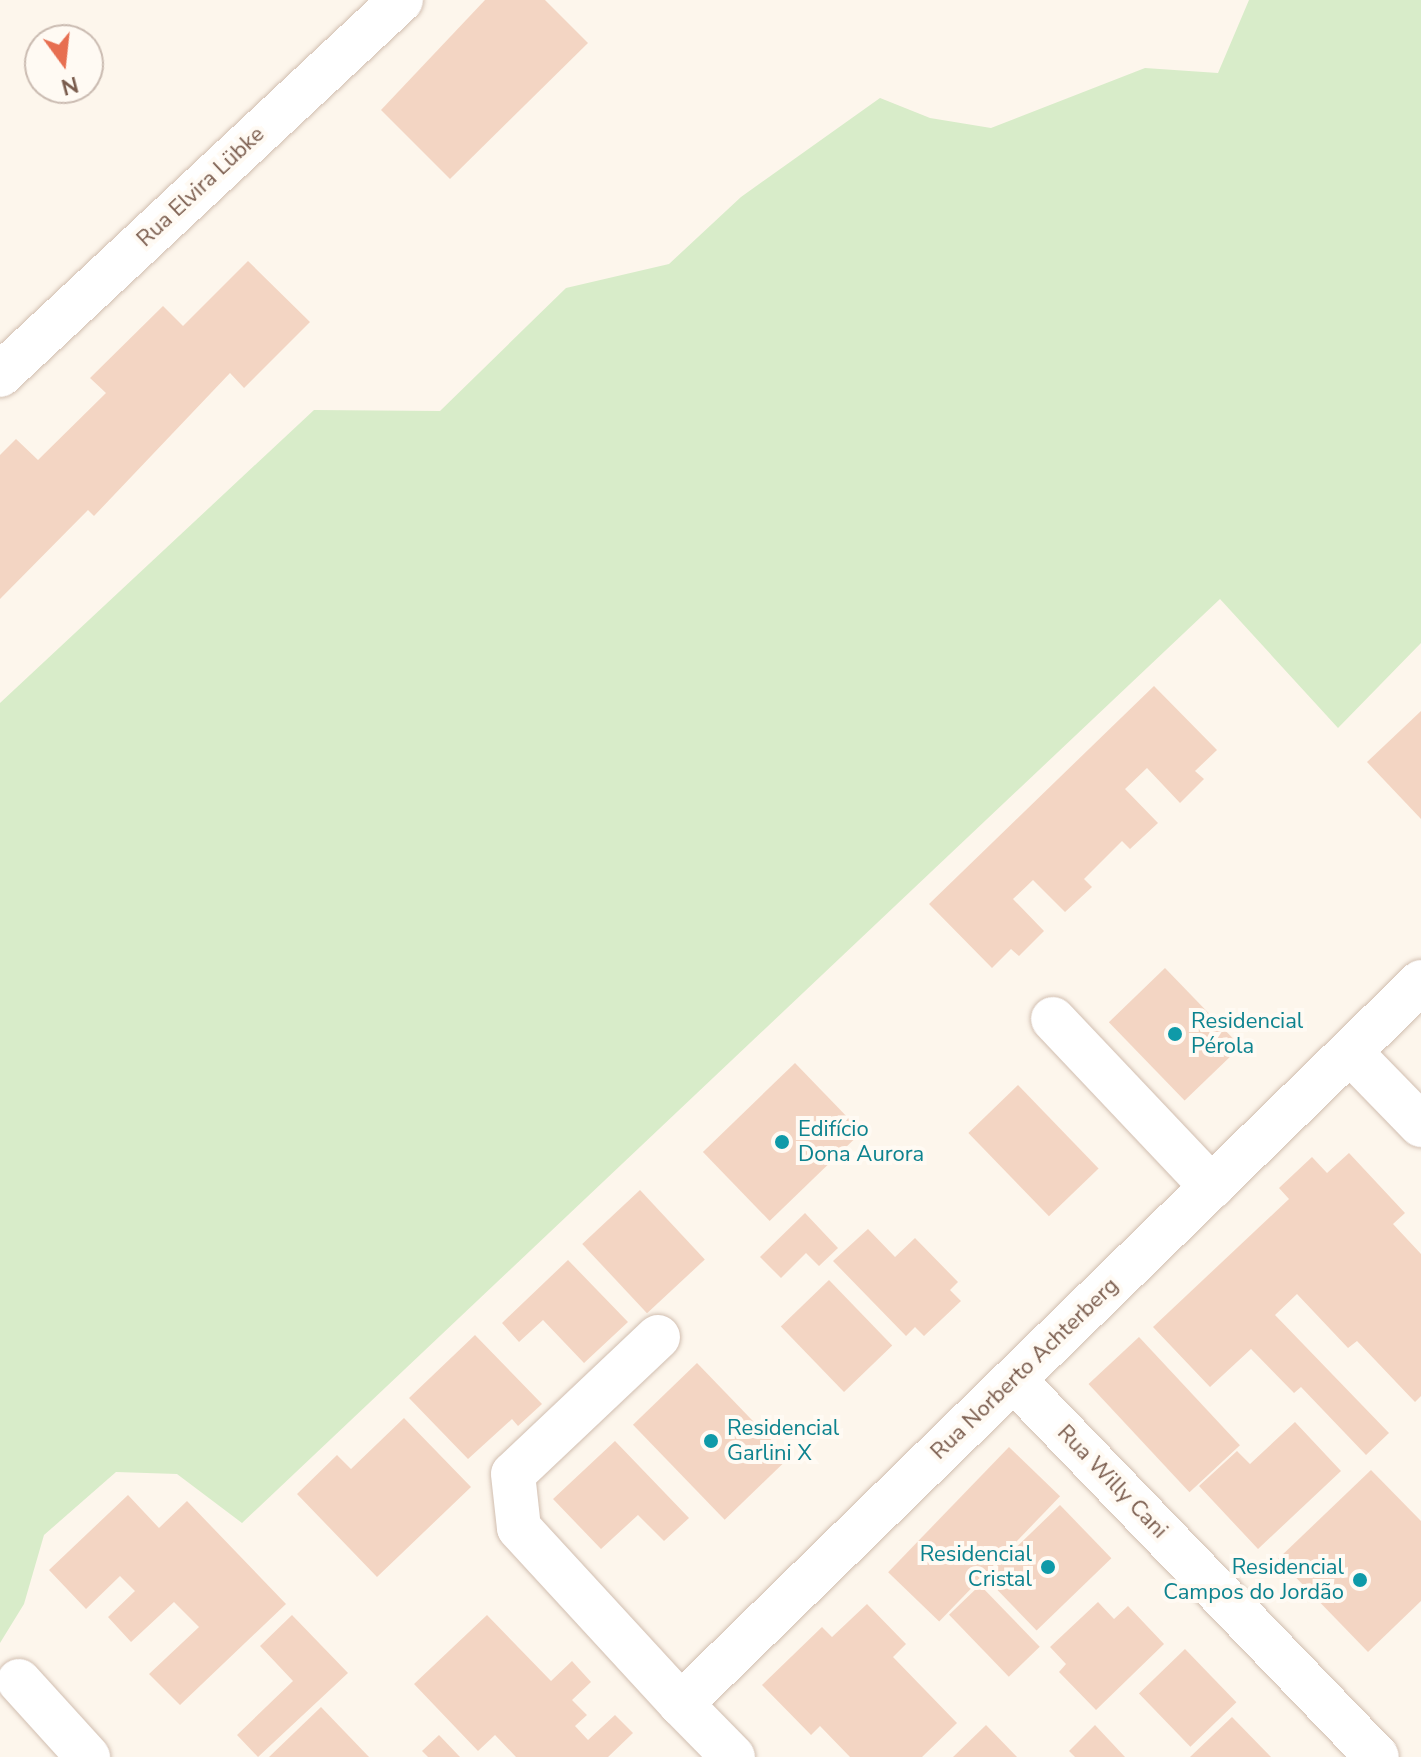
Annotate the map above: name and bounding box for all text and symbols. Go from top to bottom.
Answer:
north arrow [24,24,104,104]
text: N [58,69,82,102]
street label: Rua Elvira Lübke [132,121,270,253]
place label: Residencial Pérola [1191,1008,1303,1060]
marker: Residencial Pérola [1166,1025,1184,1043]
place label: Edifício Dona Aurora [798,1116,924,1168]
marker: Edifício Dona Aurora [773,1133,791,1151]
street label: Rua Norberto Achterberg [926,1273,1124,1465]
place label: Residencial Garlini X [727,1415,839,1466]
street label: Rua Willy Cani [1051,1420,1173,1544]
marker: Residencial Garlini X [702,1432,720,1450]
place label: Residencial Cristal [920,1541,1032,1592]
place label: Residencial Campos do Jordão [1163,1554,1344,1606]
marker: Residencial Cristal [1039,1558,1057,1576]
marker: Residencial Campos do Jordão [1351,1571,1369,1589]

